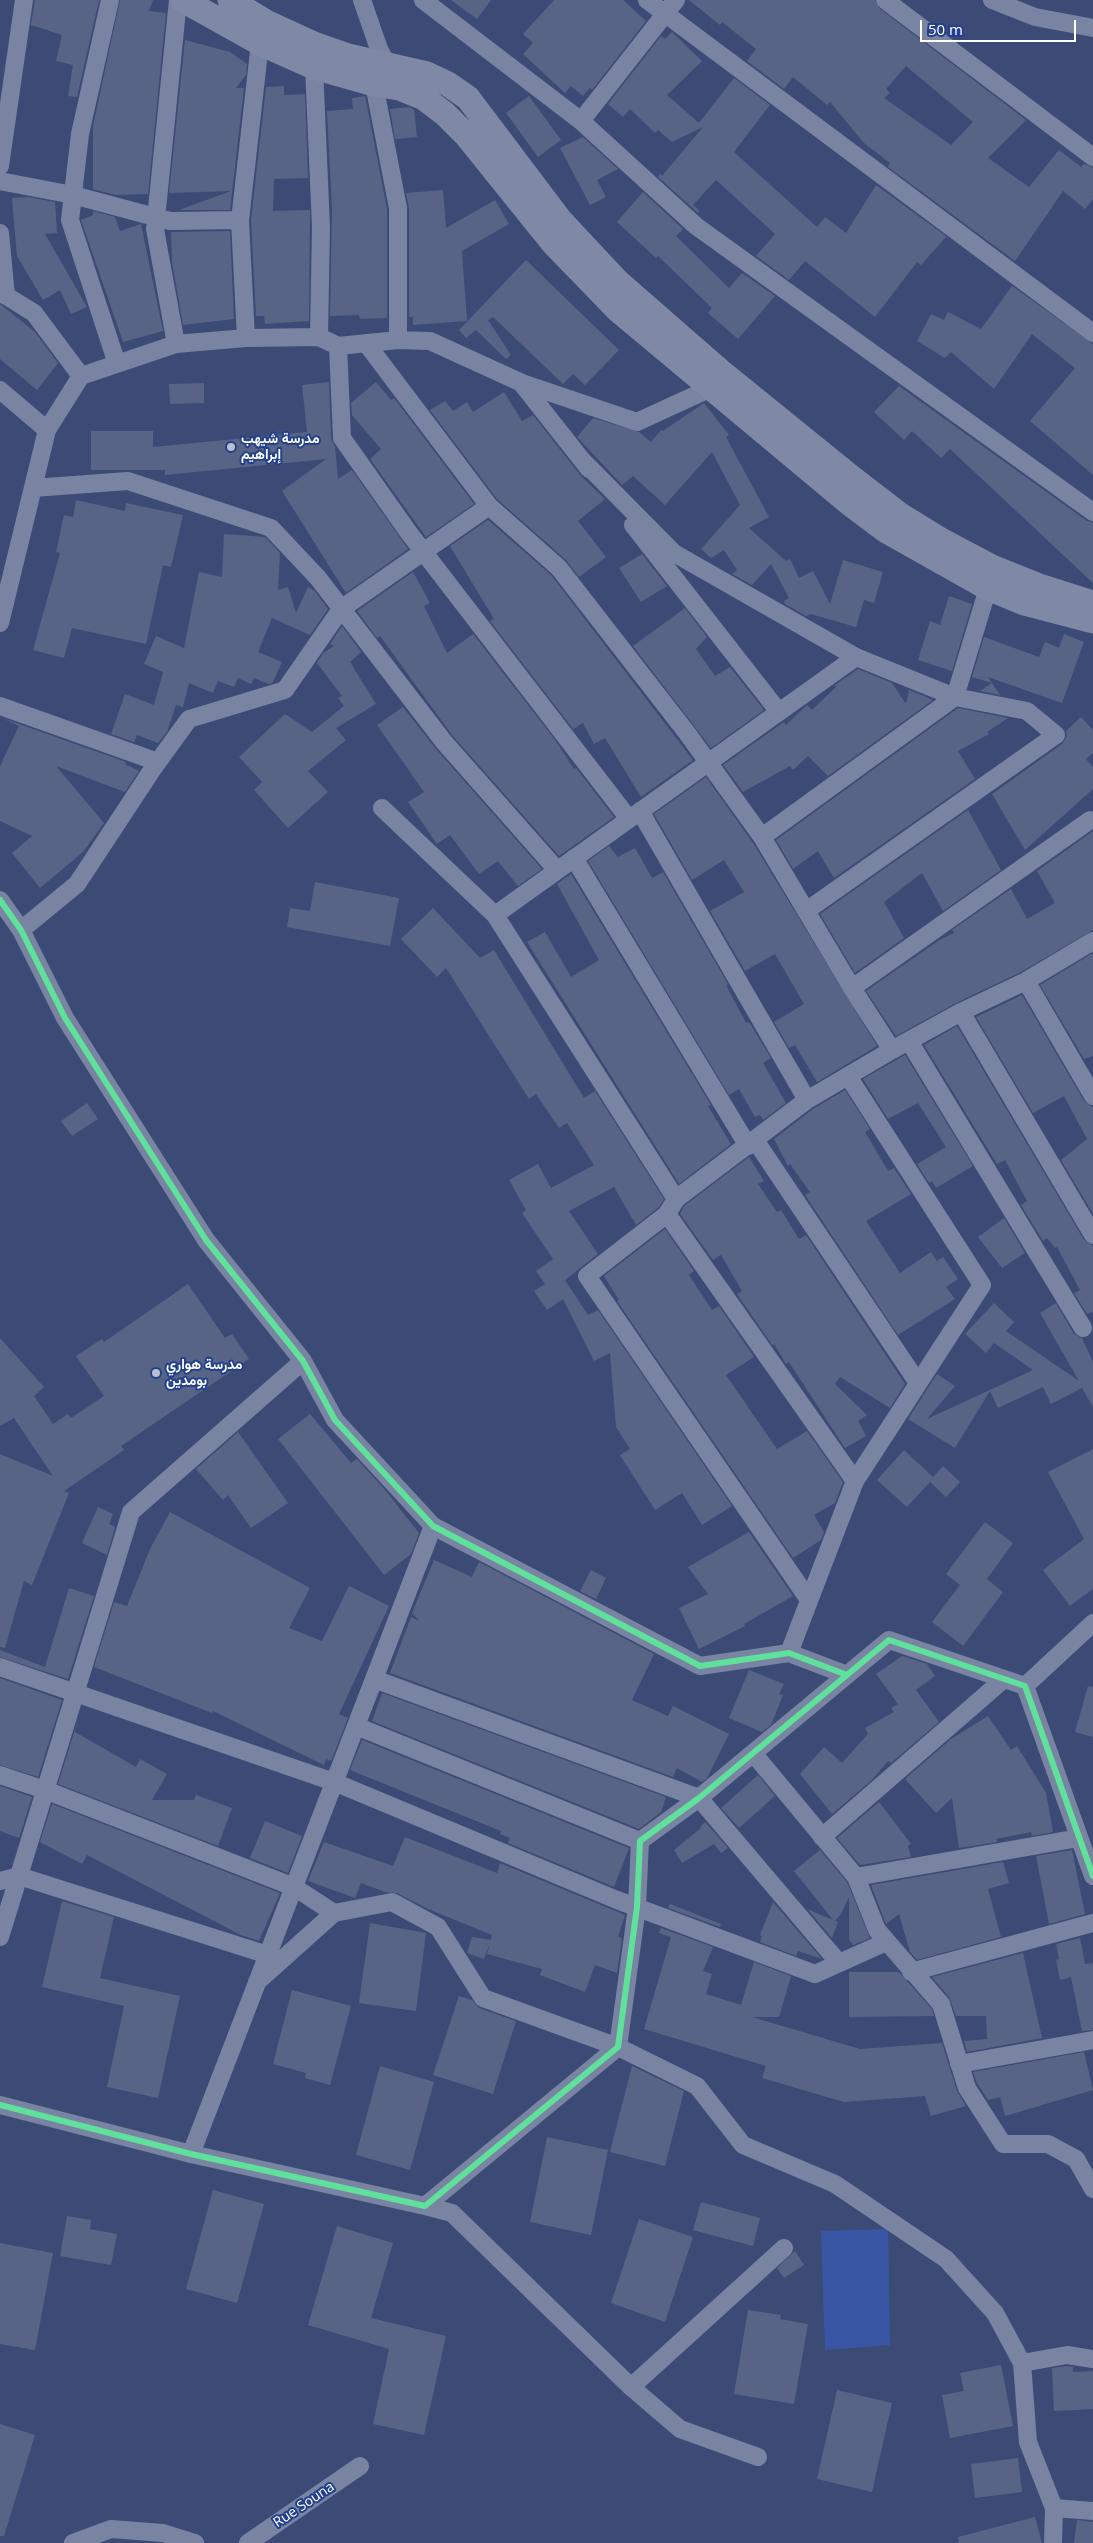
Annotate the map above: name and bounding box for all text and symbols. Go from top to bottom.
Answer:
scale bar [923,10,1079,42]
text: 50 m [928,19,963,39]
place label: مدرسة شيهب إبراهيم [241,431,320,464]
marker: مدرسة شيهب إبراهيم [225,441,237,453]
place label: مدرسة هواري بومدين [166,1357,242,1390]
marker: مدرسة هواري بومدين [150,1367,162,1379]
street label: Rue Souna [270,2479,338,2531]

